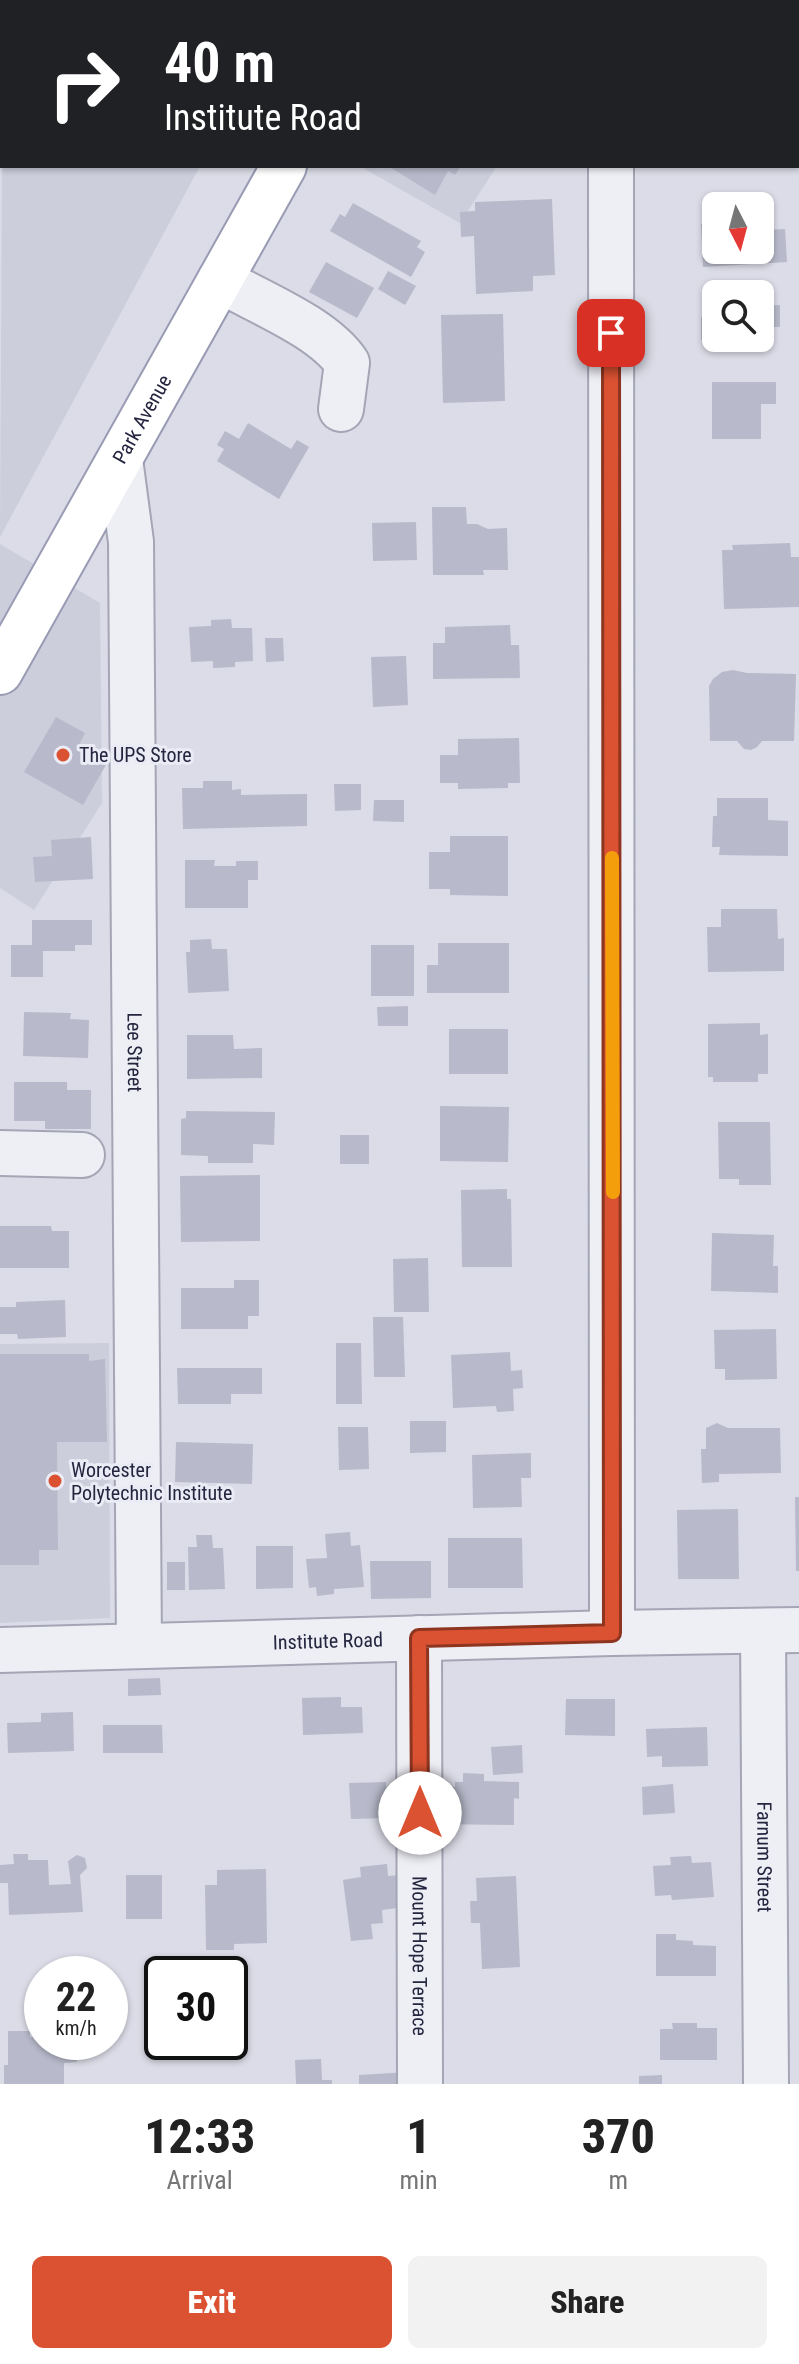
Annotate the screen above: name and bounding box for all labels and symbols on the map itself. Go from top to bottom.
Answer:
north arrow [702,192,774,264]
pin [577,299,645,367]
street label: Park Avenue [108,371,176,468]
place label: The UPS Store [79,743,192,767]
marker: The UPS Store [54,746,72,764]
street label: Lee Street [122,1012,147,1092]
place label: Worcester Polytechnic Institute [71,1458,232,1505]
marker: Worcester Polytechnic Institute [46,1472,64,1490]
street label: Institute Road [273,1627,383,1654]
position arrow [378,1771,462,1855]
street label: Farnum Street [752,1801,777,1913]
street label: Mount Hope Terrace [408,1876,432,2036]
speed limit sign: 30 [144,1956,248,2060]

